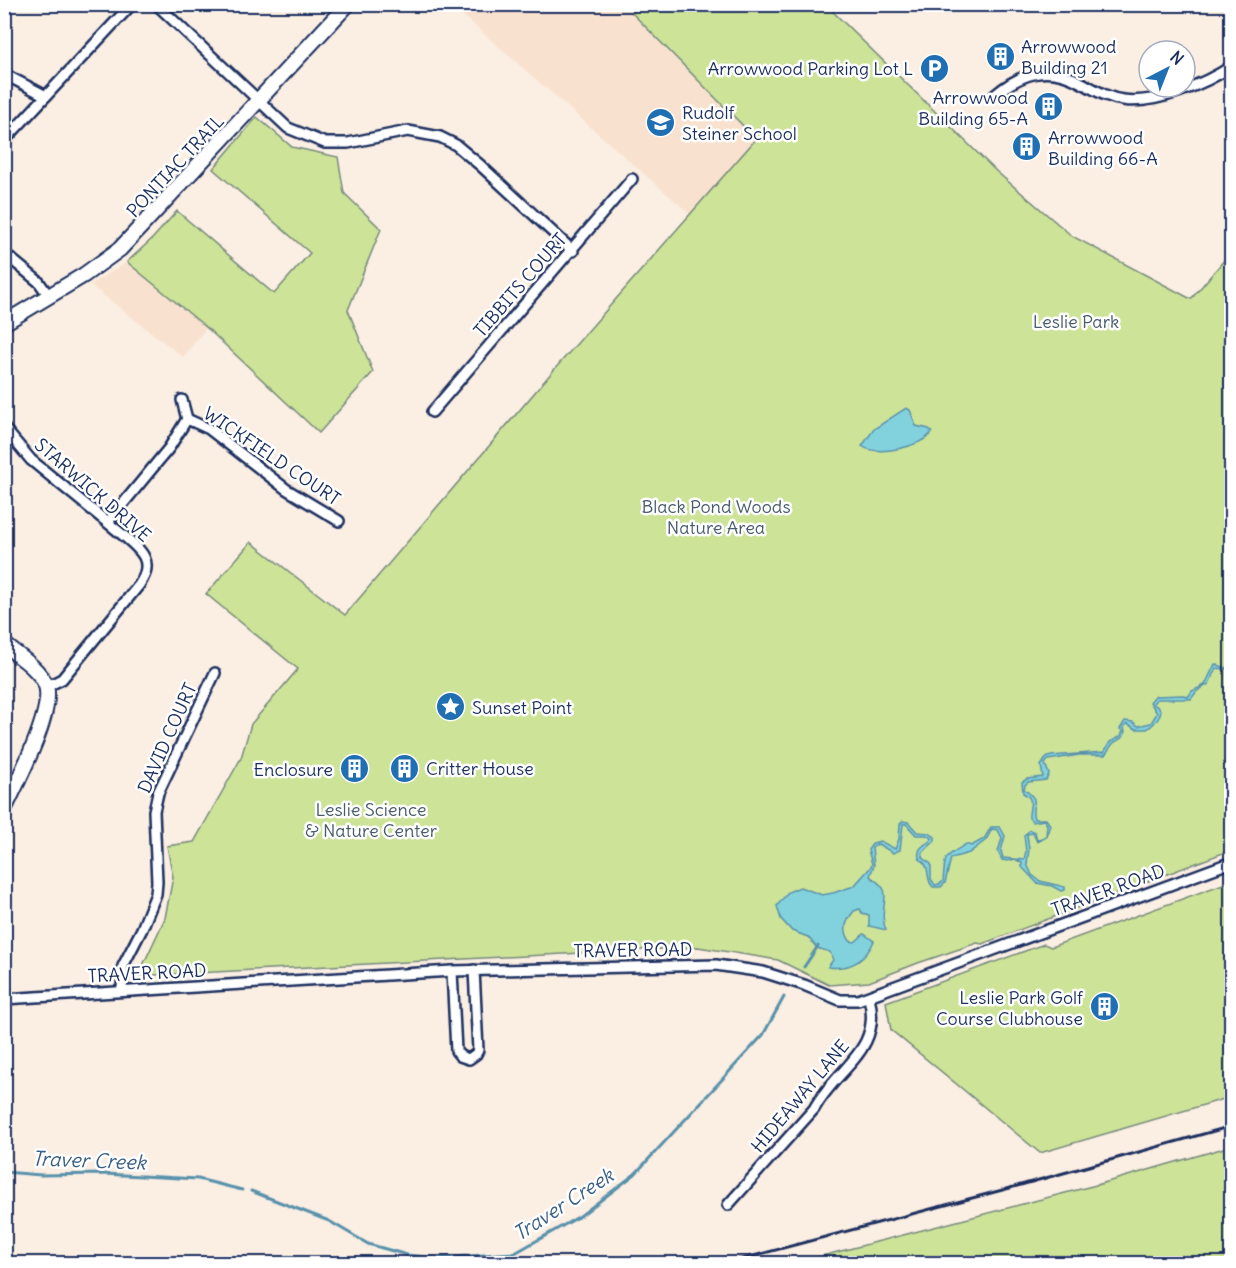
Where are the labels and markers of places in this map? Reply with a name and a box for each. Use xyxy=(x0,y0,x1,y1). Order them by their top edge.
place label: Arrowwood Building 21 xyxy=(1021,35,1117,79)
building icon: Arrowwood Building 21 xyxy=(984,40,1016,72)
parking icon: Arrowwood Parking Lot L xyxy=(918,52,950,84)
place label: Arrowwood Parking Lot L xyxy=(708,57,913,80)
place label: Arrowwood Building 65-A xyxy=(918,86,1028,130)
building icon: Arrowwood Building 65-A xyxy=(1033,91,1065,123)
place label: Rudolf Steiner School xyxy=(682,101,797,145)
school or university icon: Rudolf Steiner School xyxy=(645,106,677,138)
place label: Arrowwood Building 66-A xyxy=(1048,126,1158,170)
building icon: Arrowwood Building 66-A xyxy=(1011,131,1043,163)
place icon: Sunset Point xyxy=(435,691,467,723)
place label: Sunset Point xyxy=(472,696,572,719)
building icon: Critter House xyxy=(389,752,421,784)
building icon: Enclosure xyxy=(338,753,370,785)
place label: Critter House xyxy=(426,757,534,780)
place label: Enclosure xyxy=(254,758,333,781)
place label: Leslie Park Golf Course Clubhouse xyxy=(936,986,1084,1030)
building icon: Leslie Park Golf Course Clubhouse xyxy=(1088,991,1120,1023)

